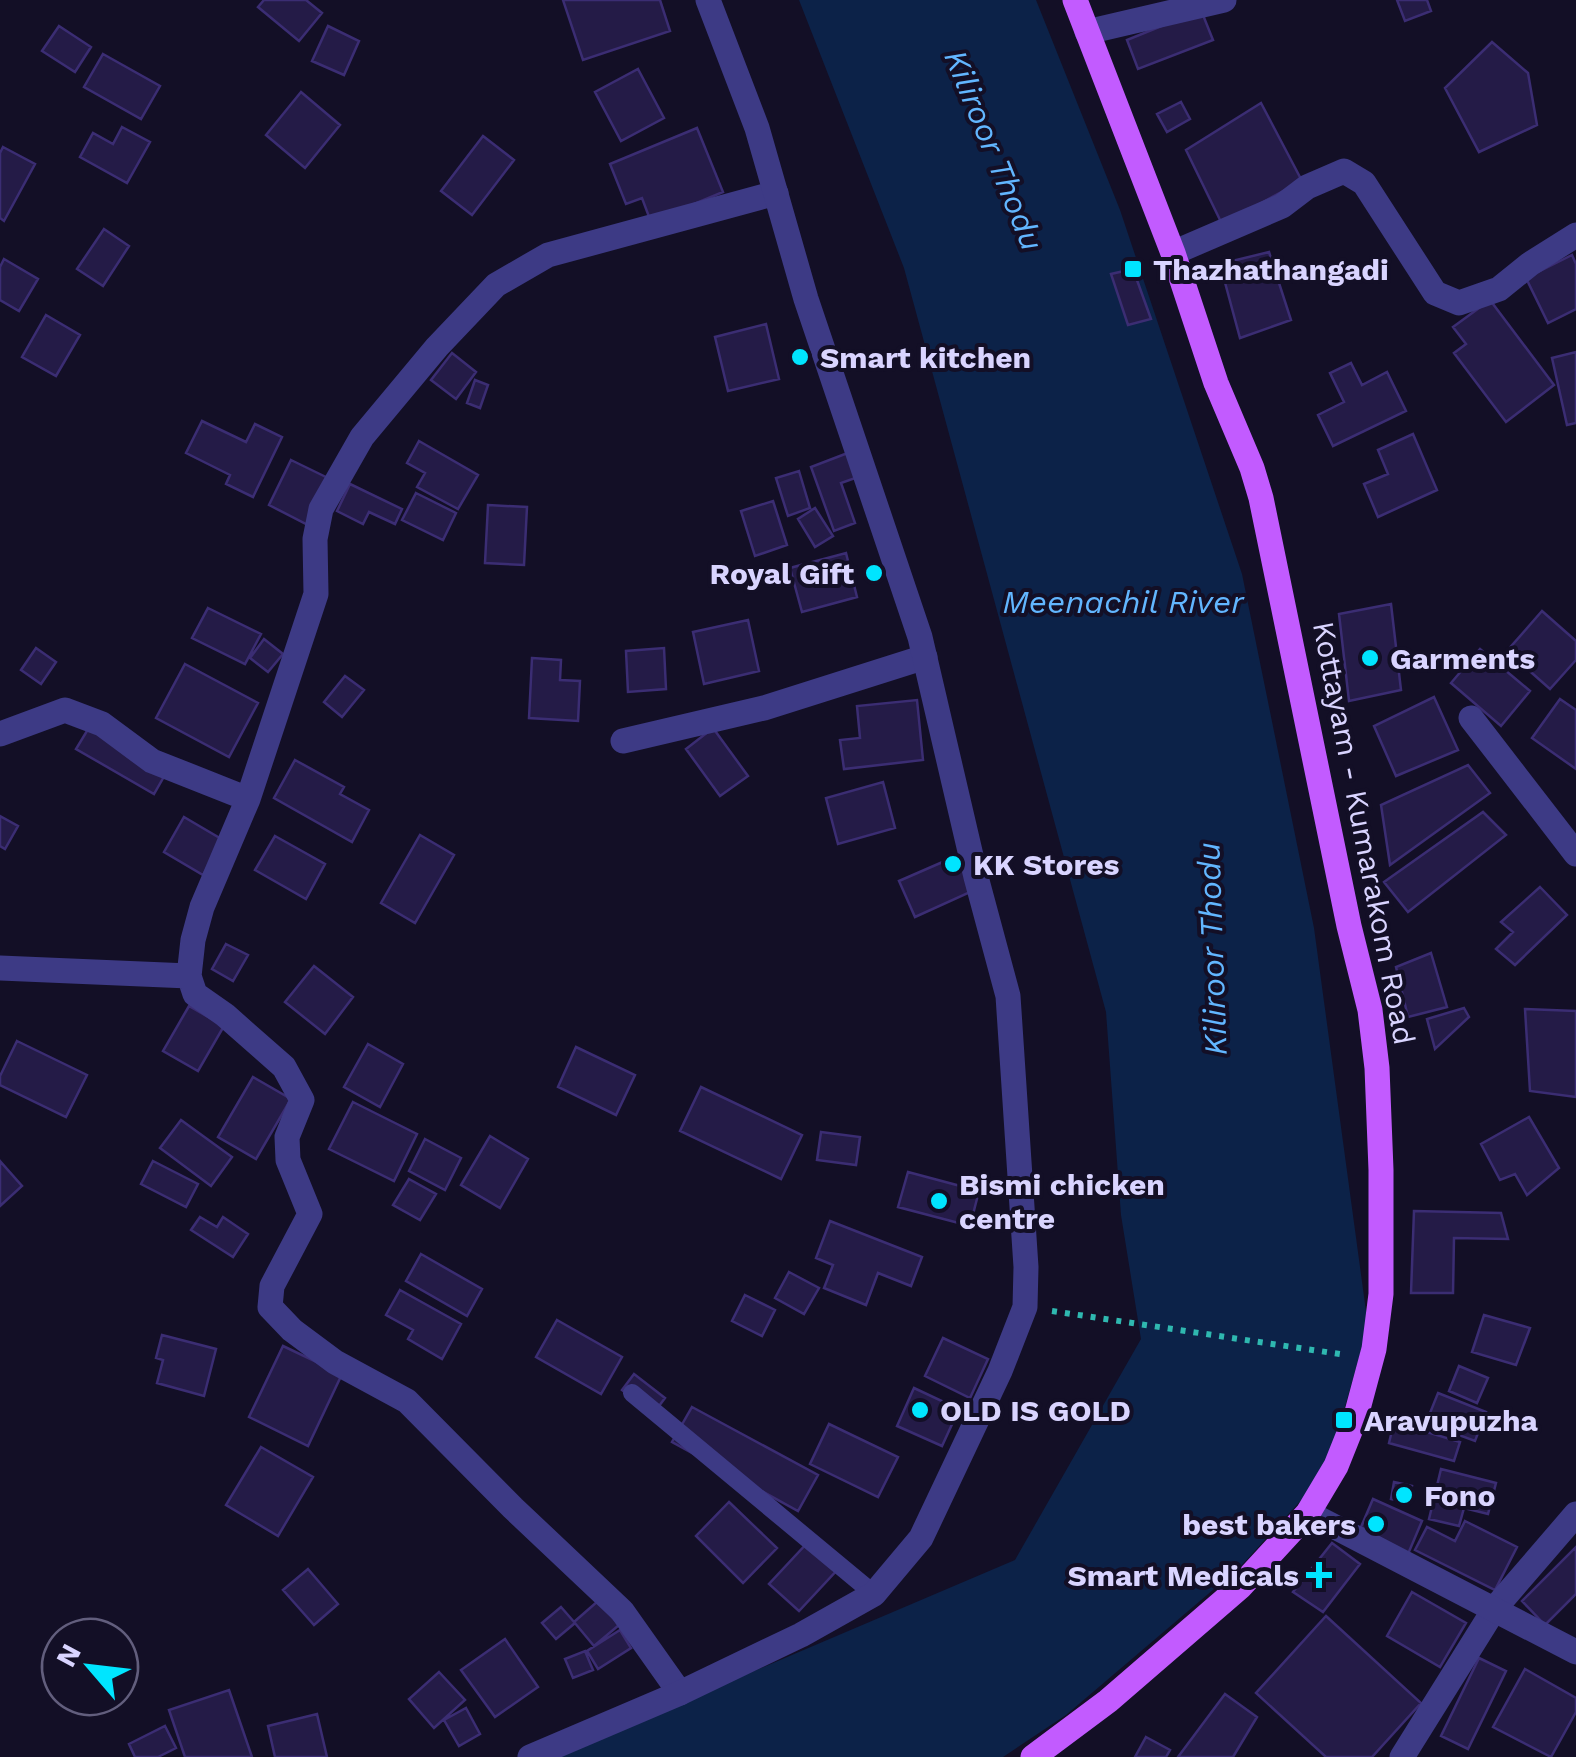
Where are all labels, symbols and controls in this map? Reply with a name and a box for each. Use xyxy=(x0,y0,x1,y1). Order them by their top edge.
water label: Kiliroor Thodu xyxy=(936,44,1052,256)
place label: Thazhathangadi xyxy=(1153,252,1389,287)
marker: Thazhathangadi xyxy=(1122,258,1144,280)
place label: Smart kitchen xyxy=(820,340,1031,375)
marker: Smart kitchen xyxy=(789,346,811,368)
place label: Royal Gift xyxy=(710,556,854,591)
marker: Royal Gift xyxy=(863,562,885,584)
water label: Meenachil River xyxy=(1002,583,1245,621)
street label: Kottayam - Kumarakom Road xyxy=(1306,618,1422,1048)
place label: Garments xyxy=(1390,641,1535,676)
marker: Garments xyxy=(1359,647,1381,669)
water label: Kiliroor Thodu xyxy=(1189,842,1235,1056)
place label: KK Stores xyxy=(973,847,1120,882)
marker: KK Stores xyxy=(942,853,964,875)
place label: Bismi chicken centre xyxy=(959,1167,1165,1236)
marker: Bismi chicken centre xyxy=(928,1190,950,1212)
place label: OLD IS GOLD xyxy=(940,1393,1131,1428)
marker: OLD IS GOLD xyxy=(909,1399,931,1421)
place label: Aravupuzha xyxy=(1364,1403,1539,1438)
marker: Aravupuzha xyxy=(1333,1409,1355,1431)
place label: Fono xyxy=(1424,1478,1495,1513)
marker: Fono xyxy=(1393,1484,1415,1506)
place label: best bakers xyxy=(1182,1507,1356,1542)
marker: best bakers xyxy=(1365,1513,1387,1535)
place label: Smart Medicals xyxy=(1068,1558,1299,1593)
marker: Smart Medicals xyxy=(1308,1564,1330,1586)
north arrow xyxy=(40,1617,140,1717)
text: N xyxy=(49,1639,88,1672)

